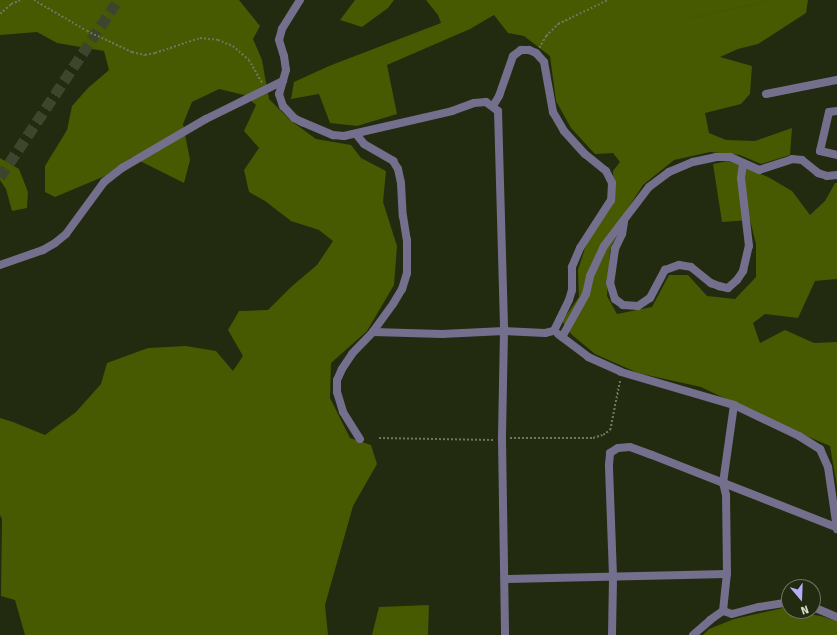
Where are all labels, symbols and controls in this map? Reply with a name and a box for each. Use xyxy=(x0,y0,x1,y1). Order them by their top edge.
north arrow xyxy=(781,579,821,619)
text: N xyxy=(799,603,810,617)

